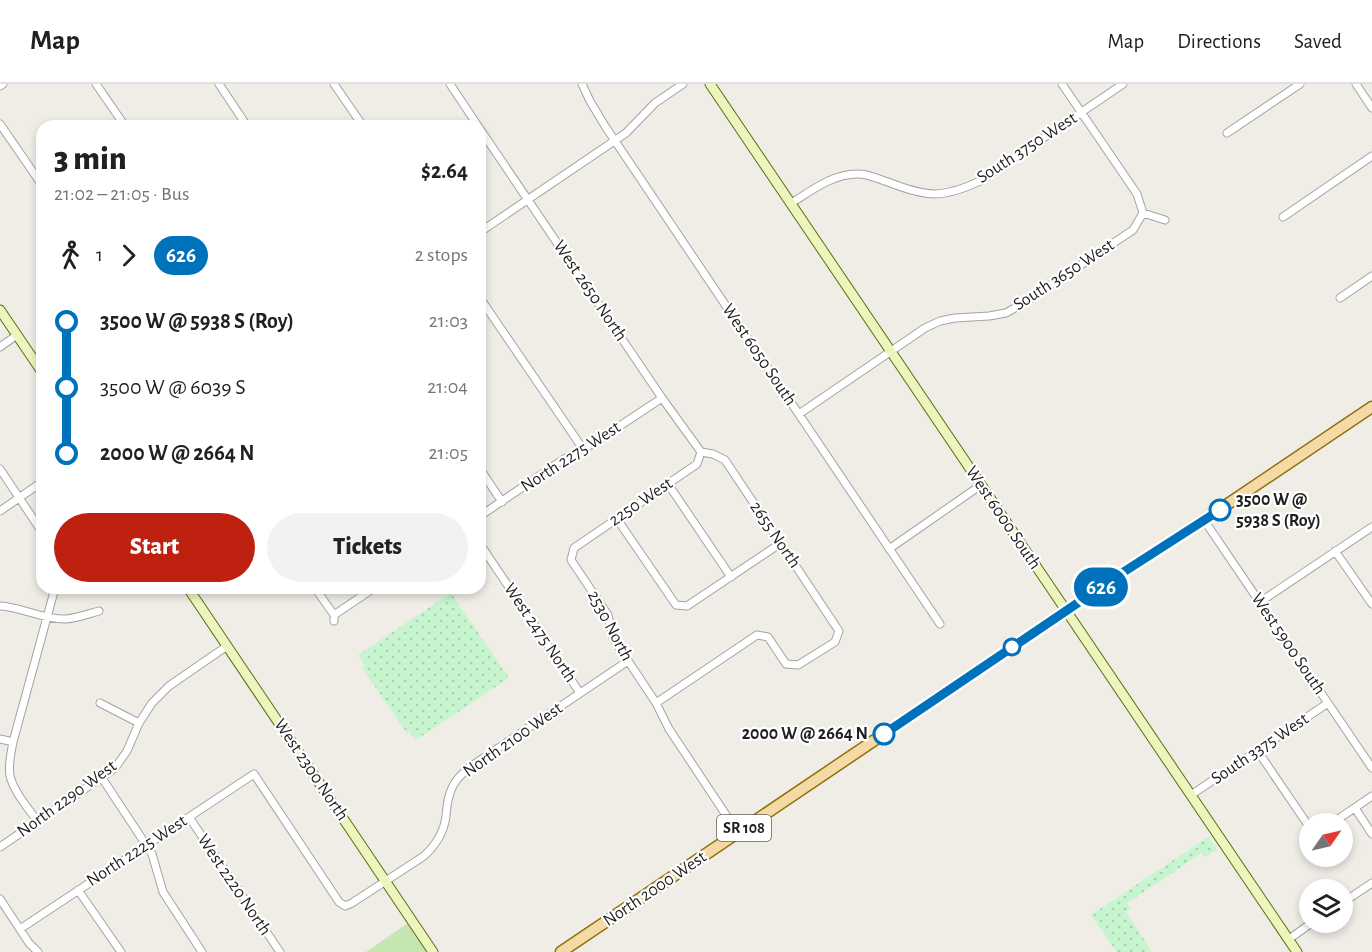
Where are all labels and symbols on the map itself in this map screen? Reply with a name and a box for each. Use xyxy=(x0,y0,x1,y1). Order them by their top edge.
street label: South 3750 West xyxy=(974,109,1080,187)
street label: South 3650 West xyxy=(1010,236,1118,314)
street label: West 2650 North xyxy=(550,237,630,345)
street label: West 6050 South xyxy=(718,301,800,409)
street label: North 2275 West xyxy=(518,418,624,496)
street label: West 6000 South xyxy=(962,463,1044,573)
street label: 2250 West xyxy=(606,474,676,530)
place label: 3500 W @ 5938 S (Roy) xyxy=(1236,491,1321,530)
street label: 2655 North xyxy=(746,498,804,572)
marker: 3500 W @ 5938 S (Roy) xyxy=(1209,499,1231,521)
line badge: 626 xyxy=(1066,568,1136,606)
street label: West 2475 North xyxy=(500,580,580,686)
street label: 2530 North xyxy=(584,588,636,664)
street label: West 5900 South xyxy=(1247,590,1329,698)
unlabelled marker xyxy=(1003,638,1021,656)
street label: North 2100 West xyxy=(460,699,566,781)
street label: South 3375 West xyxy=(1208,710,1312,788)
street label: West 2300 North xyxy=(271,716,351,824)
marker: 2000 W @ 2664 N xyxy=(873,723,895,745)
place label: 2000 W @ 2664 N xyxy=(742,725,868,743)
street label: North 2290 West xyxy=(14,757,120,841)
street label: North 2225 West xyxy=(84,812,191,890)
north arrow xyxy=(1299,813,1353,867)
road number: SR 108 xyxy=(717,815,771,841)
street label: West 2220 North xyxy=(194,831,274,939)
street label: North 2000 West xyxy=(600,848,710,930)

